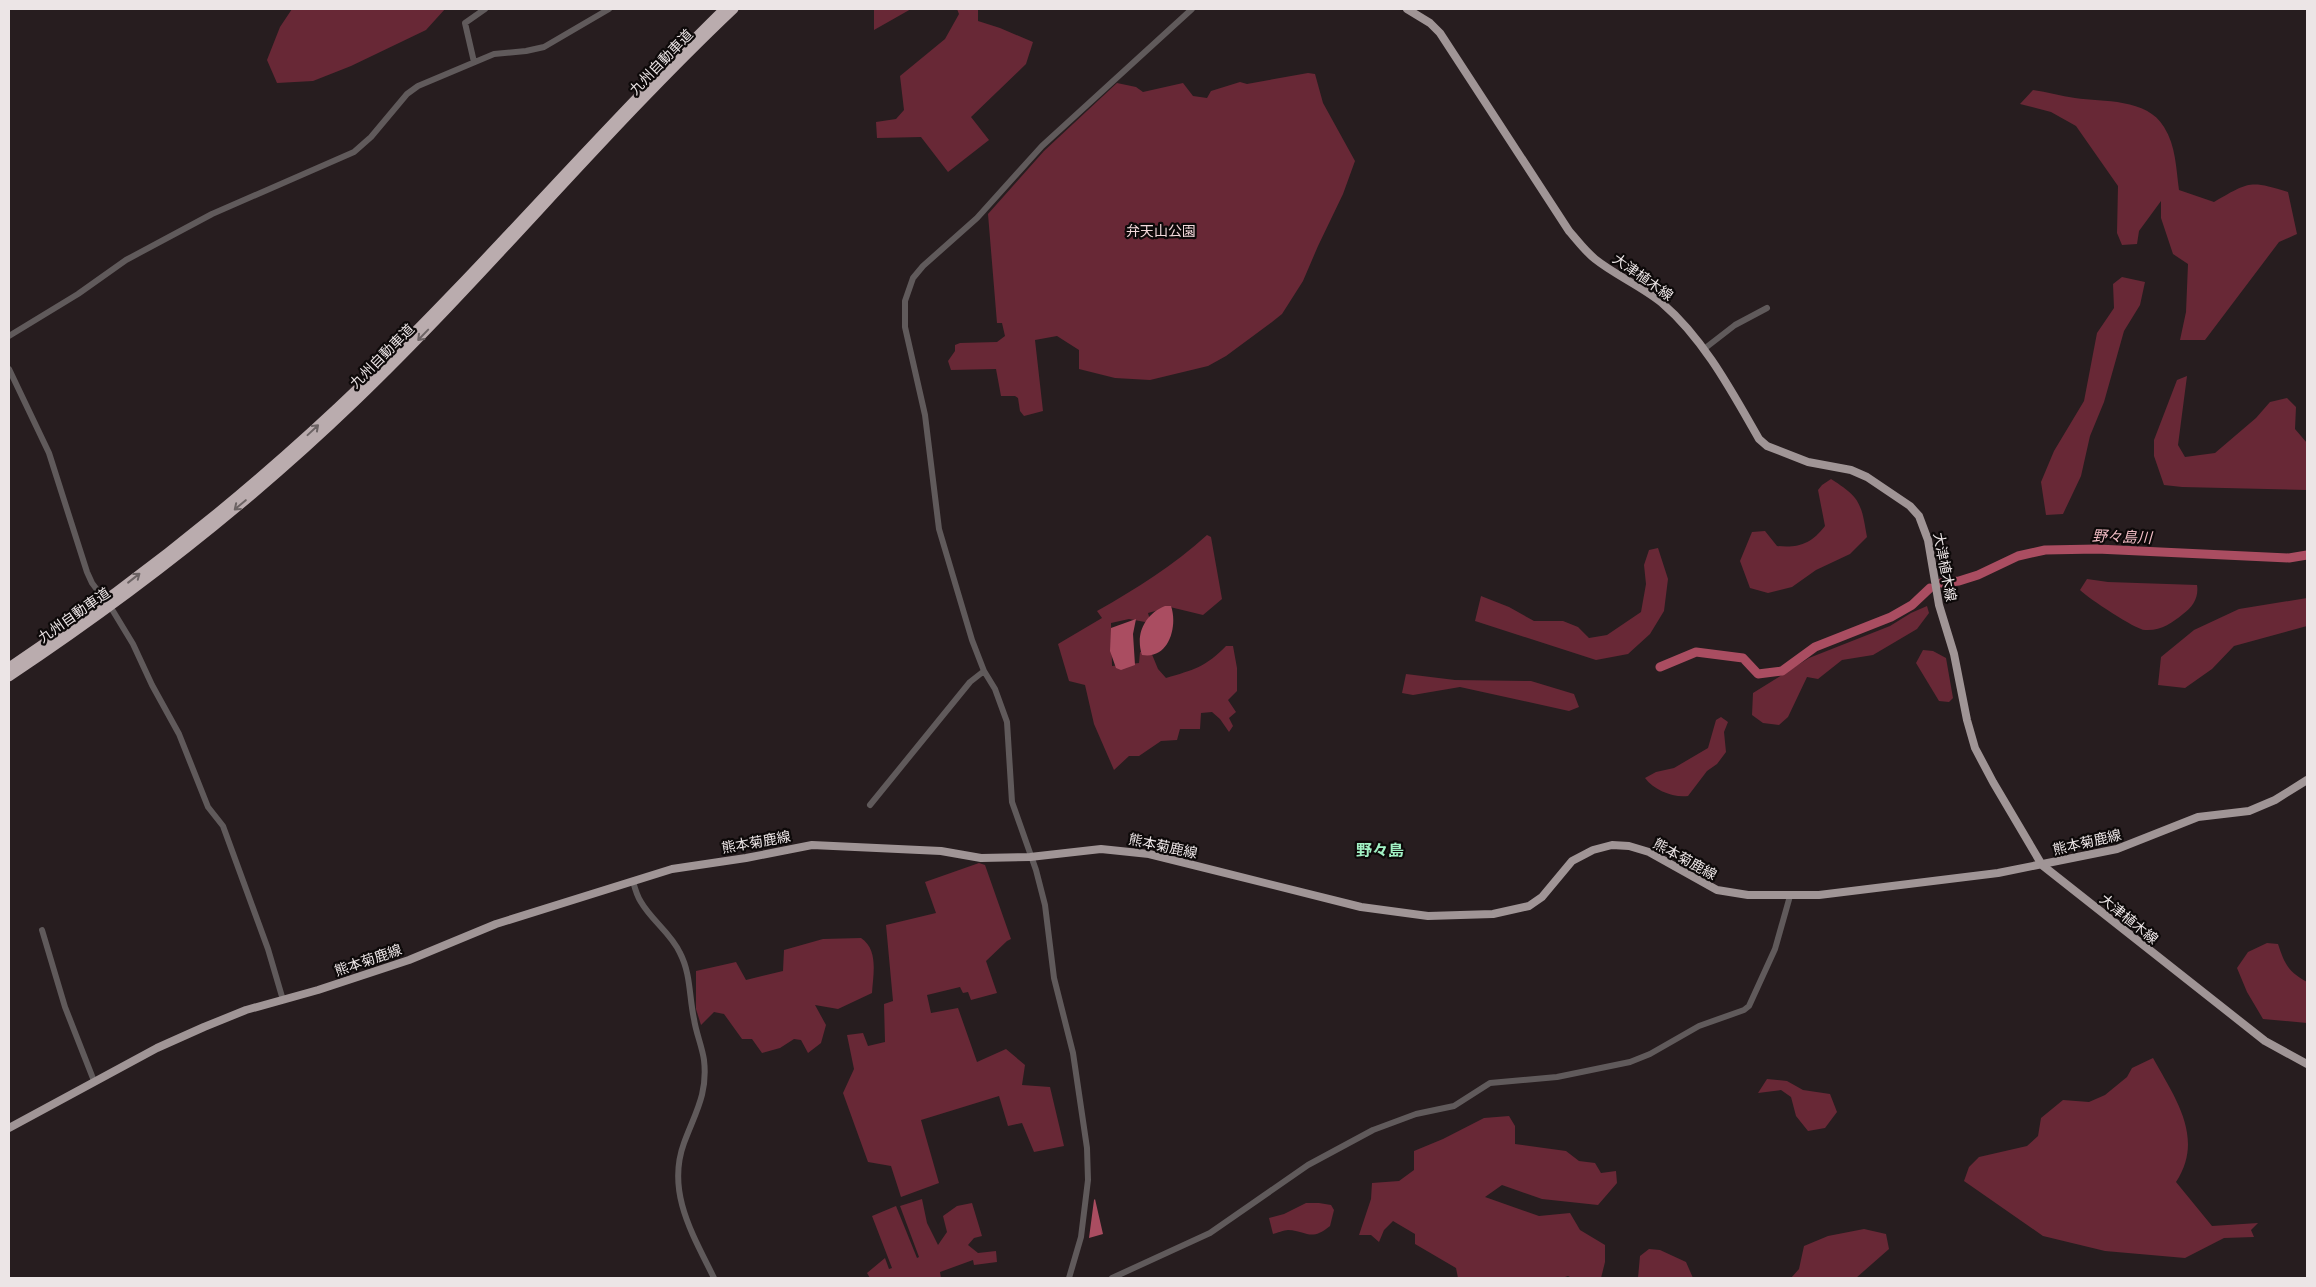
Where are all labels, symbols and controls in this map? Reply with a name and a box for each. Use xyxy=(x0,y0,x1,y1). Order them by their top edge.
street label: 九州自動車道 xyxy=(625,26,697,98)
park label: 弁天山公園 xyxy=(1126,222,1196,240)
street label: 大津植木線 xyxy=(1609,250,1677,304)
street label: 九州自動車道 xyxy=(346,320,418,392)
one-way arrow xyxy=(416,329,429,341)
one-way arrow xyxy=(307,424,319,436)
one-way arrow xyxy=(234,500,247,511)
water label: 野々島川 xyxy=(2092,526,2154,547)
street label: 大津植木線 xyxy=(1929,531,1961,603)
one-way arrow xyxy=(127,573,140,584)
street label: 九州自動車道 xyxy=(34,584,114,646)
street label: 熊本菊鹿線 xyxy=(2051,825,2123,859)
street label: 熊本菊鹿線 xyxy=(720,827,792,857)
street label: 熊本菊鹿線 xyxy=(1127,830,1199,862)
street label: 熊本菊鹿線 xyxy=(1650,834,1720,884)
district label: 野々島 xyxy=(1356,840,1404,860)
street label: 大津植木線 xyxy=(2096,890,2162,948)
street label: 熊本菊鹿線 xyxy=(332,940,404,980)

